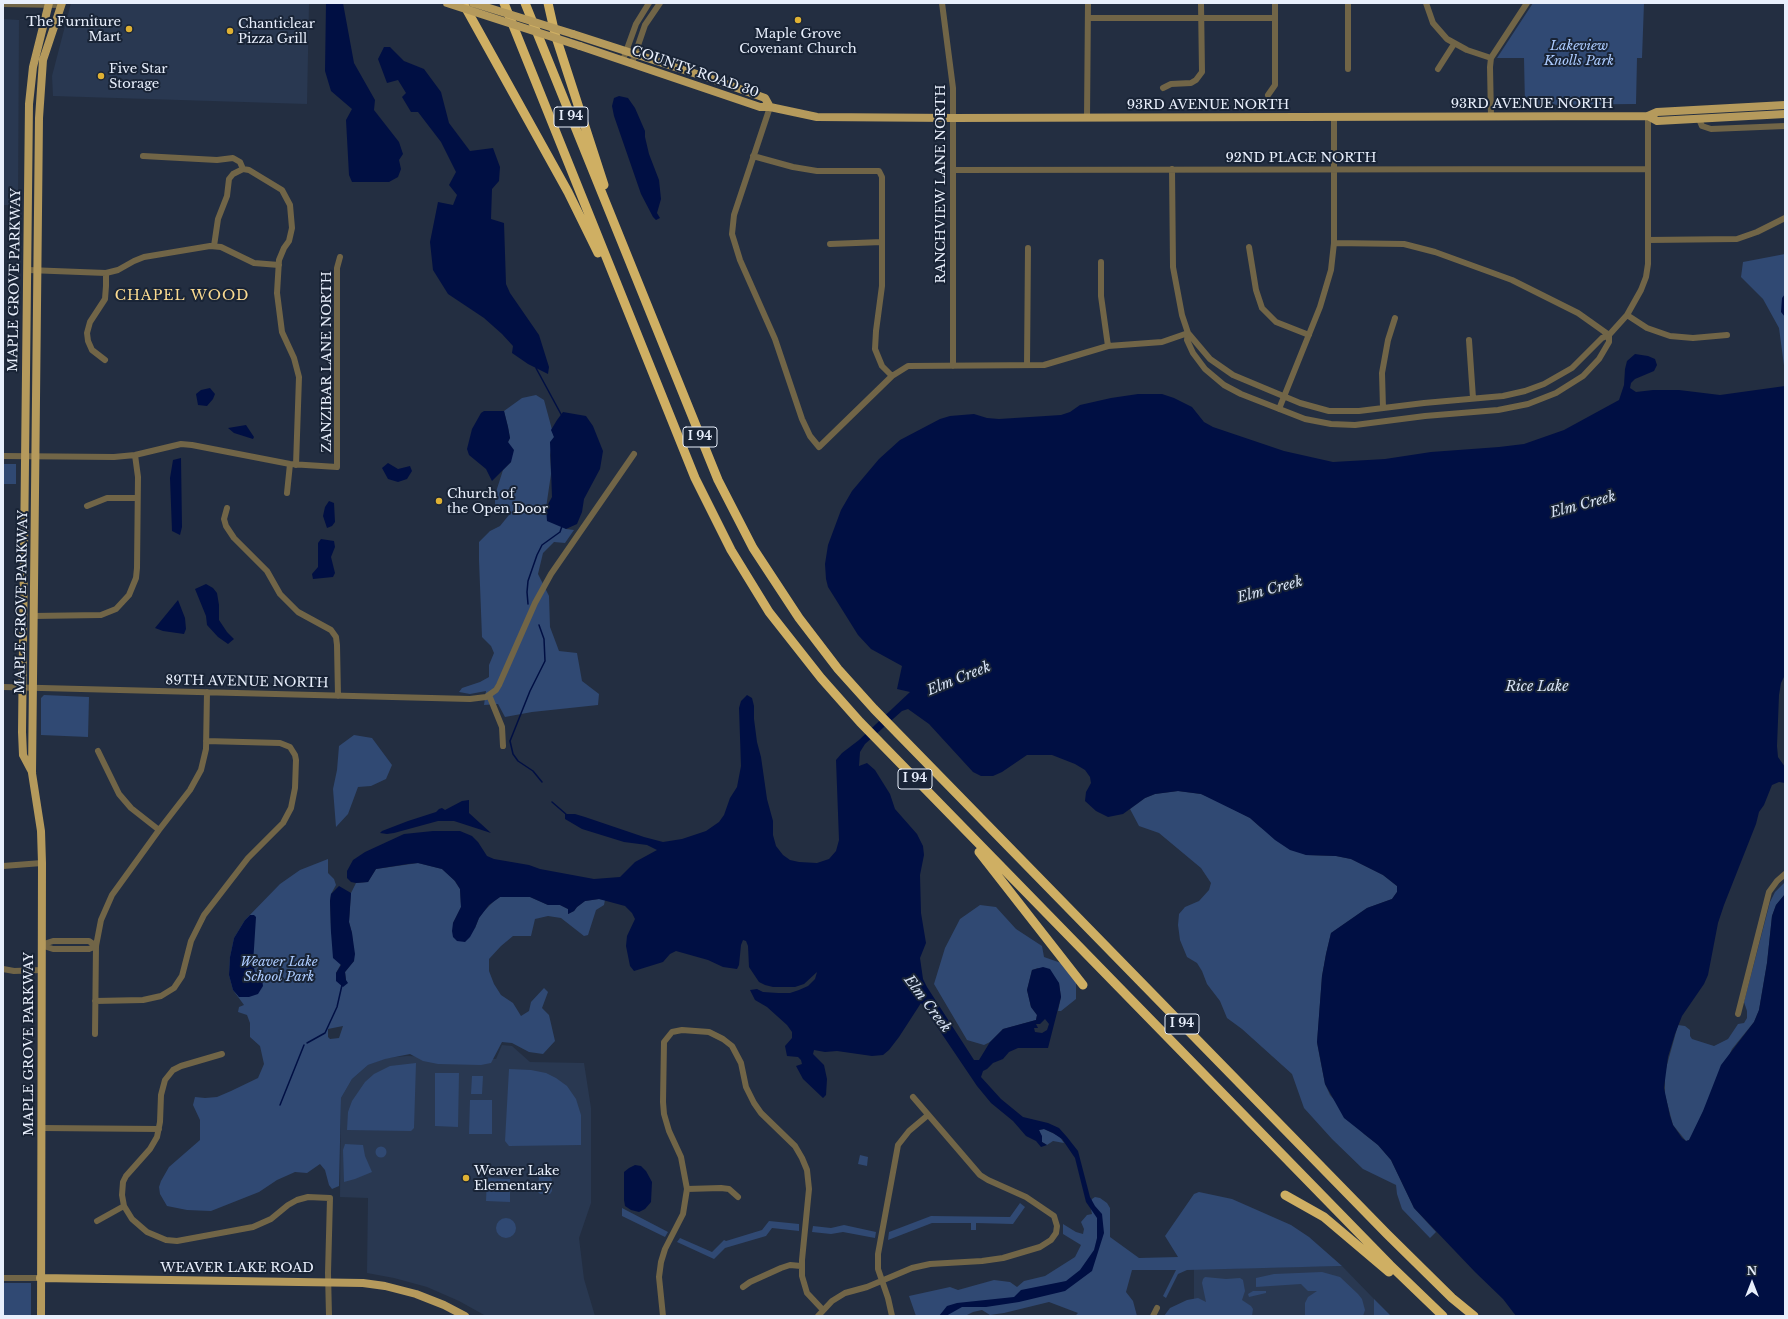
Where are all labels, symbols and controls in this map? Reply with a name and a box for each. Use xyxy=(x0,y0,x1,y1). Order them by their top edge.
place label: The Furniture Mart xyxy=(26,14,121,45)
marker: Maple Grove Covenant Church xyxy=(793,15,803,25)
place label: Chanticlear Pizza Grill xyxy=(238,16,315,47)
marker: The Furniture Mart xyxy=(124,24,134,34)
marker: Chanticlear Pizza Grill xyxy=(225,26,235,36)
place label: Maple Grove Covenant Church xyxy=(739,26,857,57)
park label: Lakeview Knolls Park xyxy=(1544,38,1614,69)
street label: COUNTY ROAD 30 xyxy=(629,43,761,101)
place label: Five Star Storage xyxy=(109,61,168,92)
marker: Five Star Storage xyxy=(96,71,106,81)
street label: RANCHVIEW LANE NORTH xyxy=(933,85,949,283)
street label: 93RD AVENUE NORTH xyxy=(1451,96,1613,112)
street label: 93RD AVENUE NORTH xyxy=(1127,97,1289,113)
road number: I 94 xyxy=(554,107,588,127)
street label: 92ND PLACE NORTH xyxy=(1225,150,1377,166)
street label: MAPLE GROVE PARKWAY xyxy=(6,188,24,372)
street label: ZANZIBAR LANE NORTH xyxy=(319,271,335,453)
district label: CHAPEL WOOD xyxy=(115,288,249,304)
road number: I 94 xyxy=(683,427,717,447)
place label: Church of the Open Door xyxy=(447,486,548,517)
water label: Elm Creek xyxy=(1548,488,1618,522)
marker: Church of the Open Door xyxy=(434,496,444,506)
street label: MAPLE GROVE PARKWAY xyxy=(13,510,31,694)
water label: Elm Creek xyxy=(1235,573,1305,607)
water label: Elm Creek xyxy=(925,659,993,699)
street label: 89TH AVENUE NORTH xyxy=(165,673,329,691)
water label: Rice Lake xyxy=(1505,679,1569,695)
road number: I 94 xyxy=(898,769,932,789)
street label: MAPLE GROVE PARKWAY xyxy=(21,952,37,1136)
park label: Weaver Lake School Park xyxy=(240,954,318,985)
water label: Elm Creek xyxy=(900,972,954,1036)
road number: I 94 xyxy=(1165,1014,1199,1034)
place label: Weaver Lake Elementary xyxy=(474,1163,559,1194)
marker: Weaver Lake Elementary xyxy=(461,1173,471,1183)
street label: WEAVER LAKE ROAD xyxy=(160,1260,314,1276)
north arrow xyxy=(1732,1263,1772,1303)
text: N xyxy=(1747,1264,1757,1278)

